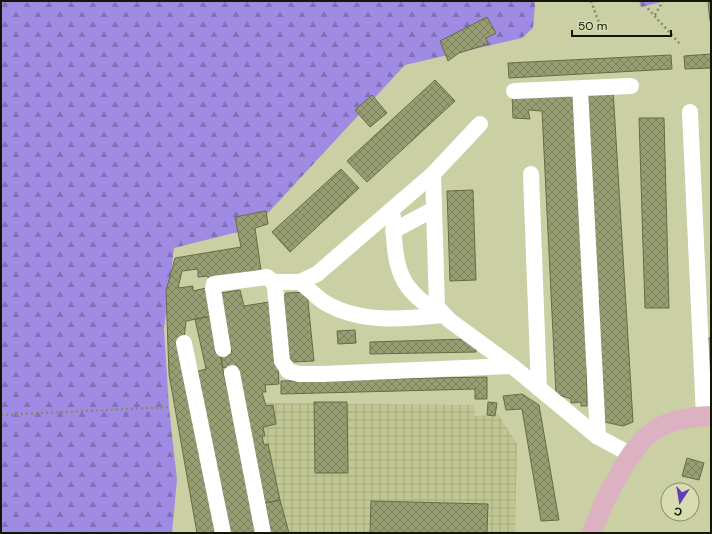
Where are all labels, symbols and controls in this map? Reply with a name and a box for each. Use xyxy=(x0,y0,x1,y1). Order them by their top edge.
scale bar xyxy=(572,12,671,38)
text: 50 m xyxy=(578,18,607,34)
north arrow xyxy=(660,482,700,522)
text: С xyxy=(673,504,683,519)

